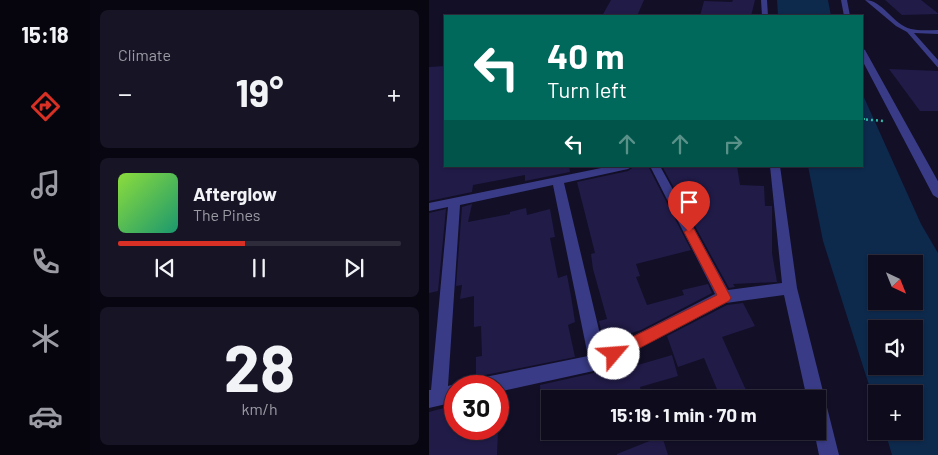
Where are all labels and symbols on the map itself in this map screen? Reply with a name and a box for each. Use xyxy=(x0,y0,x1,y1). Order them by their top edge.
pin xyxy=(668,181,710,232)
north arrow xyxy=(868,255,923,310)
position arrow xyxy=(587,327,639,379)
speed limit sign: 30 xyxy=(444,375,509,440)

